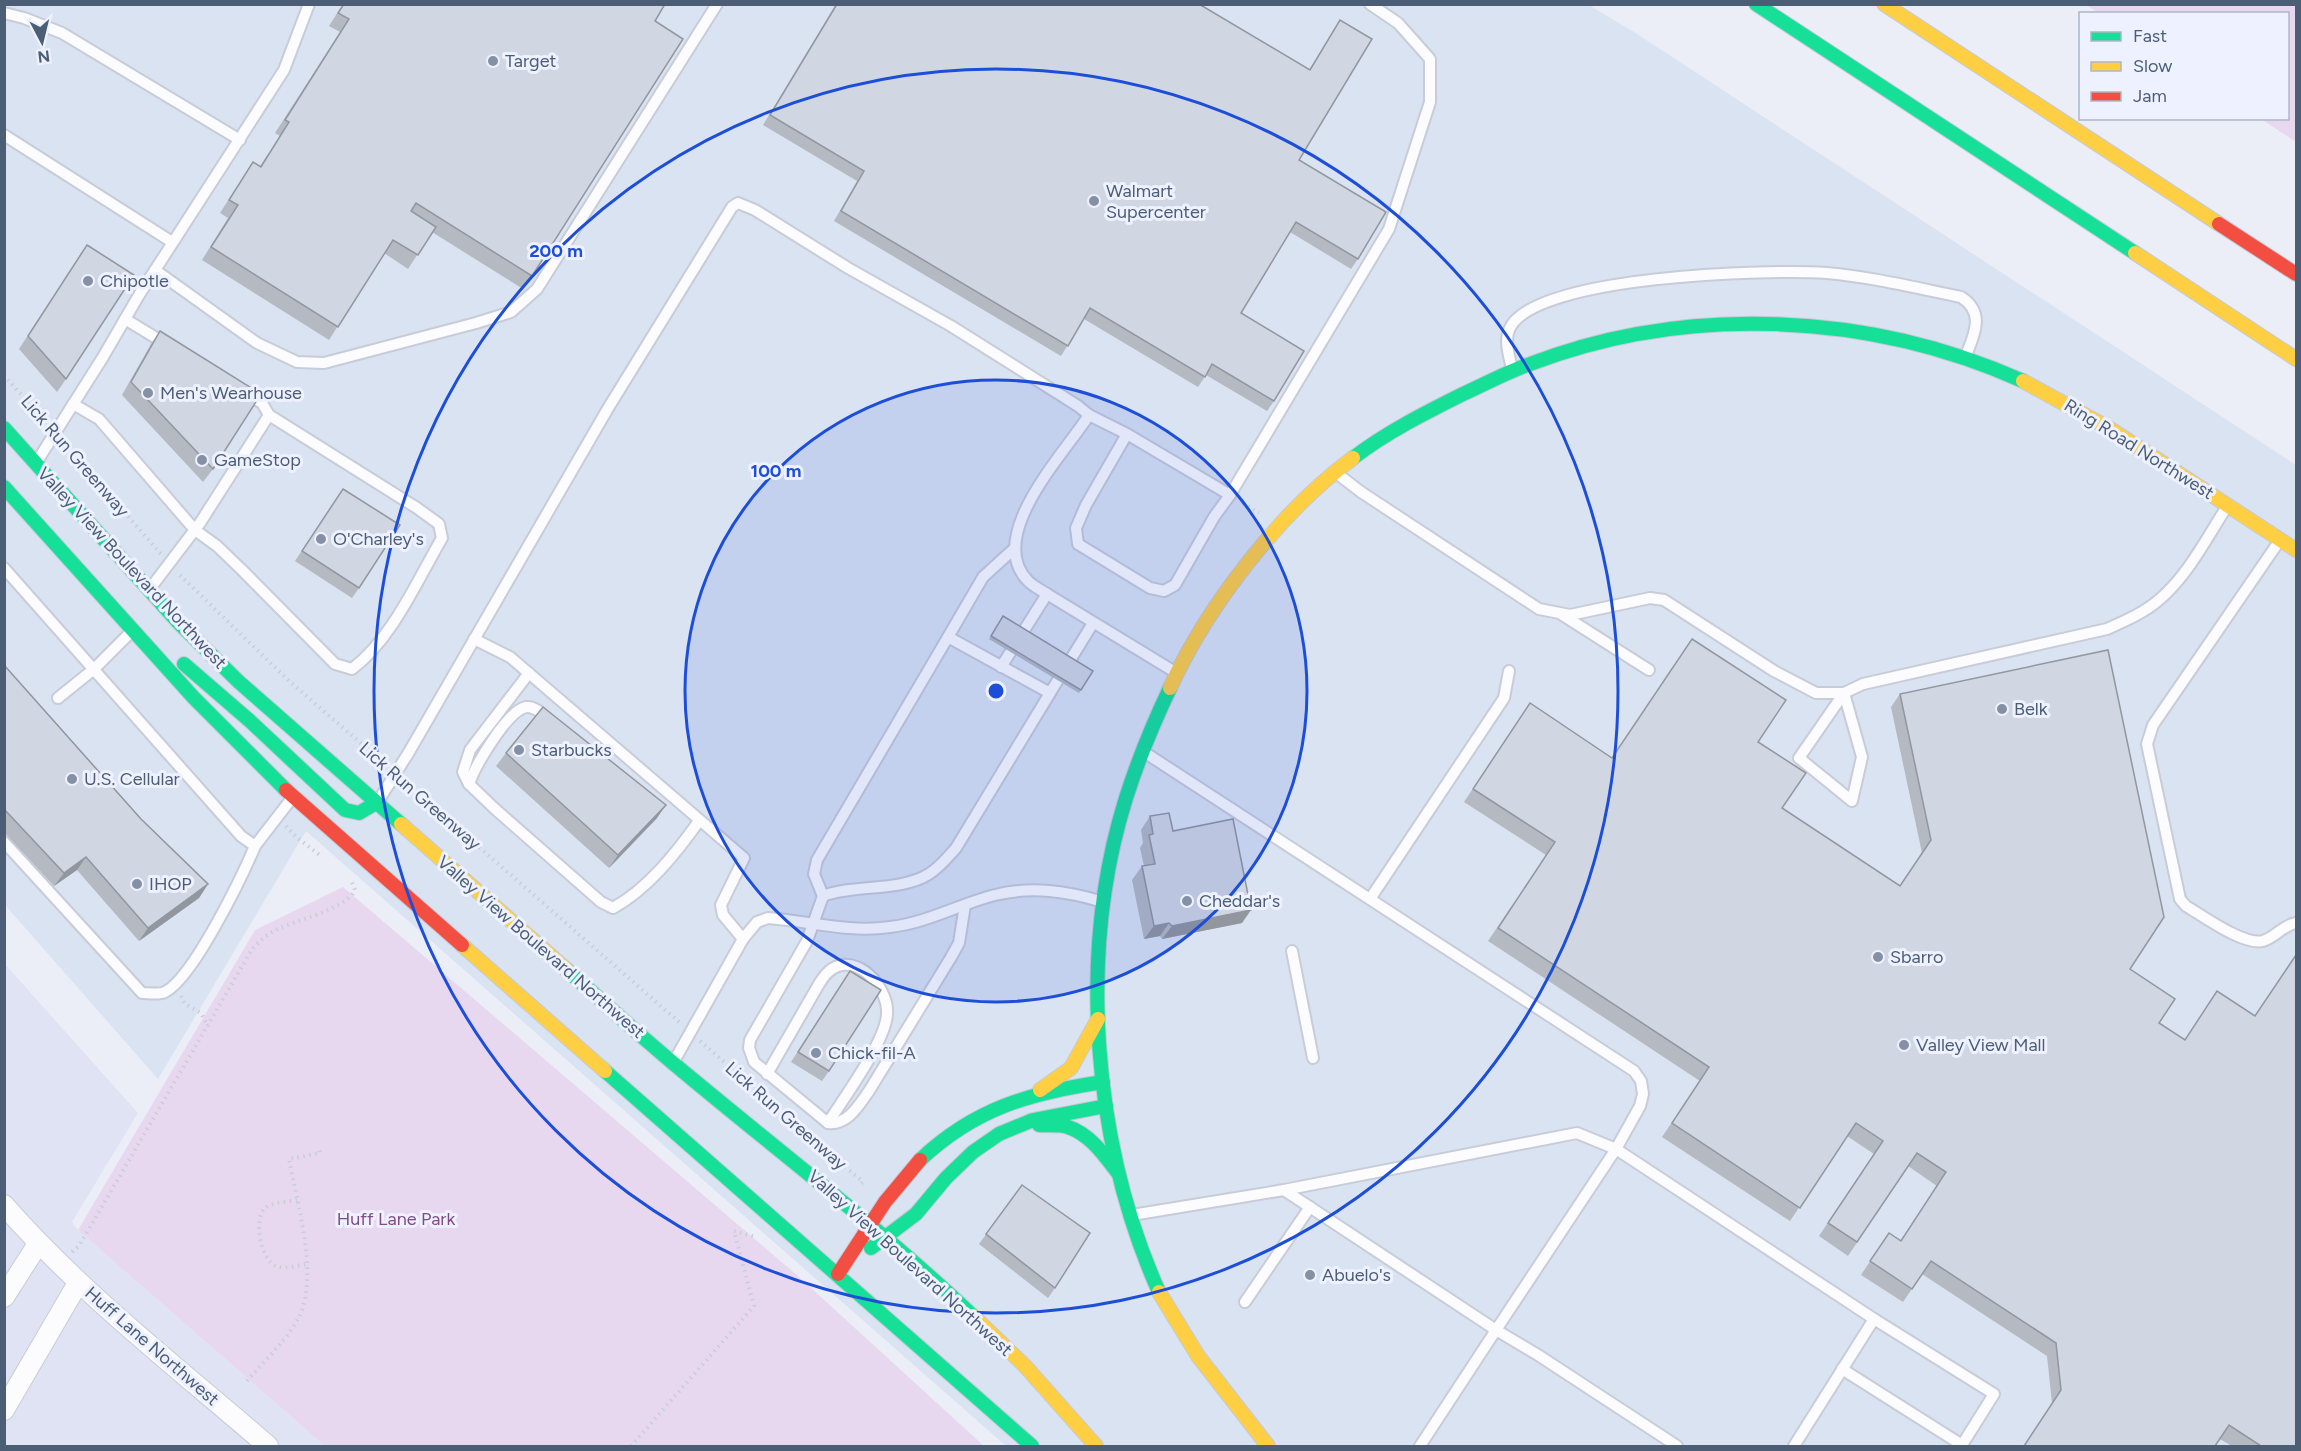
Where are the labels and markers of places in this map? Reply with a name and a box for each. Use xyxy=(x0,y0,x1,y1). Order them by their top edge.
place label: Target xyxy=(505,50,556,72)
marker: Target xyxy=(486,54,500,68)
place label: Walmart Supercenter xyxy=(1106,180,1206,223)
marker: Walmart Supercenter xyxy=(1087,194,1101,208)
place label: Chipotle xyxy=(100,270,169,292)
marker: Chipotle xyxy=(81,274,95,288)
place label: Men's Wearhouse xyxy=(160,382,302,404)
marker: Men's Wearhouse xyxy=(141,386,155,400)
place label: GameStop xyxy=(214,449,301,471)
marker: GameStop xyxy=(195,453,209,467)
place label: O'Charley's xyxy=(333,528,424,550)
marker: O'Charley's xyxy=(314,532,328,546)
centre of rings xyxy=(986,681,1006,701)
place label: Belk xyxy=(2014,698,2048,720)
marker: Belk xyxy=(1995,702,2009,716)
place label: Starbucks xyxy=(531,739,612,761)
marker: Starbucks xyxy=(512,743,526,757)
place label: U.S. Cellular xyxy=(84,768,180,790)
marker: U.S. Cellular xyxy=(65,772,79,786)
place label: IHOP xyxy=(149,873,192,895)
marker: IHOP xyxy=(130,877,144,891)
place label: Cheddar's xyxy=(1199,890,1280,912)
marker: Cheddar's xyxy=(1180,894,1194,908)
place label: Sbarro xyxy=(1890,946,1943,968)
marker: Sbarro xyxy=(1871,950,1885,964)
place label: Valley View Mall xyxy=(1916,1034,2045,1056)
marker: Valley View Mall xyxy=(1897,1038,1911,1052)
place label: Chick-fil-A xyxy=(828,1042,916,1064)
marker: Chick-fil-A xyxy=(809,1046,823,1060)
place label: Abuelo's xyxy=(1322,1264,1391,1286)
marker: Abuelo's xyxy=(1303,1268,1317,1282)

